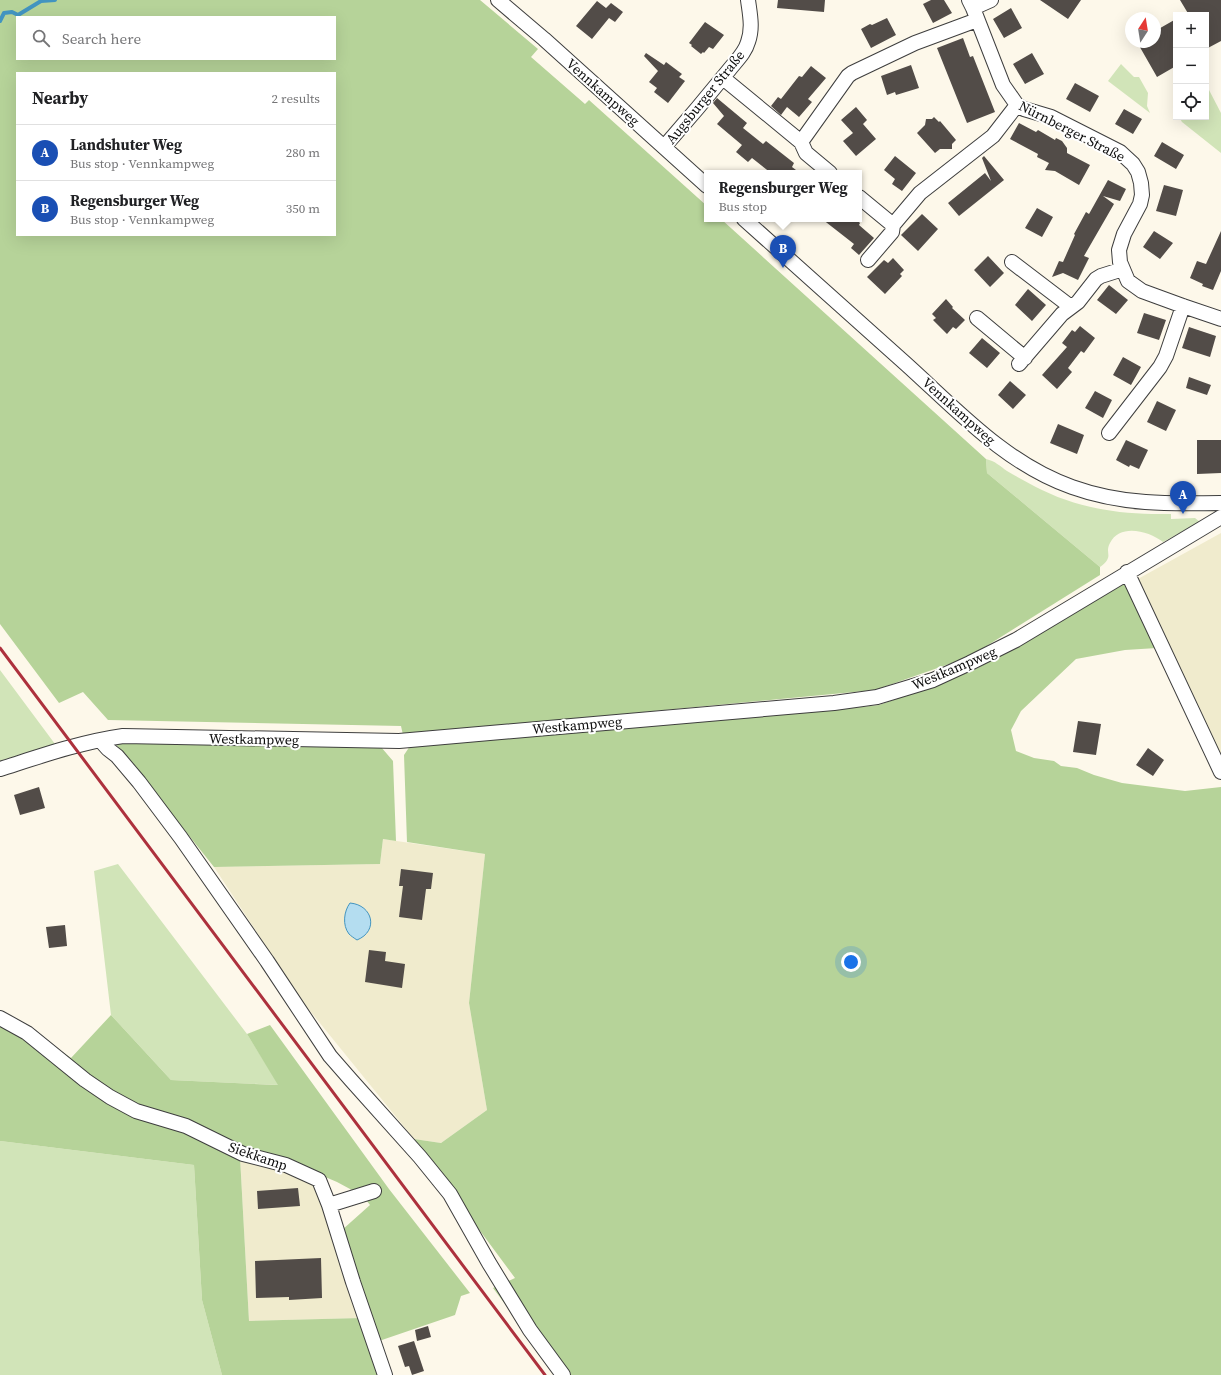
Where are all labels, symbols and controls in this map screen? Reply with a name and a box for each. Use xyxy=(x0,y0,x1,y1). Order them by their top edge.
north arrow xyxy=(1125,12,1161,48)
map controls xyxy=(1173,12,1209,120)
button: + xyxy=(1173,12,1209,48)
search box xyxy=(16,16,336,60)
icon: search xyxy=(30,27,52,49)
text: Search here xyxy=(62,28,141,49)
street label: Augsburger Straße xyxy=(661,46,749,148)
button: − xyxy=(1173,48,1209,84)
street label: Vennkampweg xyxy=(562,54,644,130)
button: locate xyxy=(1173,84,1209,120)
text: Nearby xyxy=(32,86,88,110)
text: 2 results xyxy=(272,90,320,107)
street label: Nürnberger Straße xyxy=(1015,96,1129,166)
text: Landshuter Weg xyxy=(70,134,182,155)
text: A xyxy=(41,144,49,161)
text: 280 m xyxy=(286,144,320,161)
text: Bus stop · Vennkampweg xyxy=(70,155,214,172)
popup xyxy=(704,170,862,222)
text: Regensburger Weg xyxy=(718,177,848,198)
text: Regensburger Weg xyxy=(70,190,199,211)
text: Bus stop xyxy=(718,198,767,215)
text: B xyxy=(41,200,49,217)
text: 350 m xyxy=(286,200,320,217)
text: Bus stop · Vennkampweg xyxy=(70,211,214,228)
pin: B xyxy=(770,235,796,268)
street label: Vennkampweg xyxy=(918,373,1000,449)
pin: A xyxy=(1170,481,1196,514)
street label: Westkampweg xyxy=(909,641,999,695)
street label: Westkampweg xyxy=(531,711,623,739)
street label: Westkampweg xyxy=(209,728,299,750)
your location xyxy=(841,952,861,972)
street label: Siekkamp xyxy=(226,1137,290,1175)

